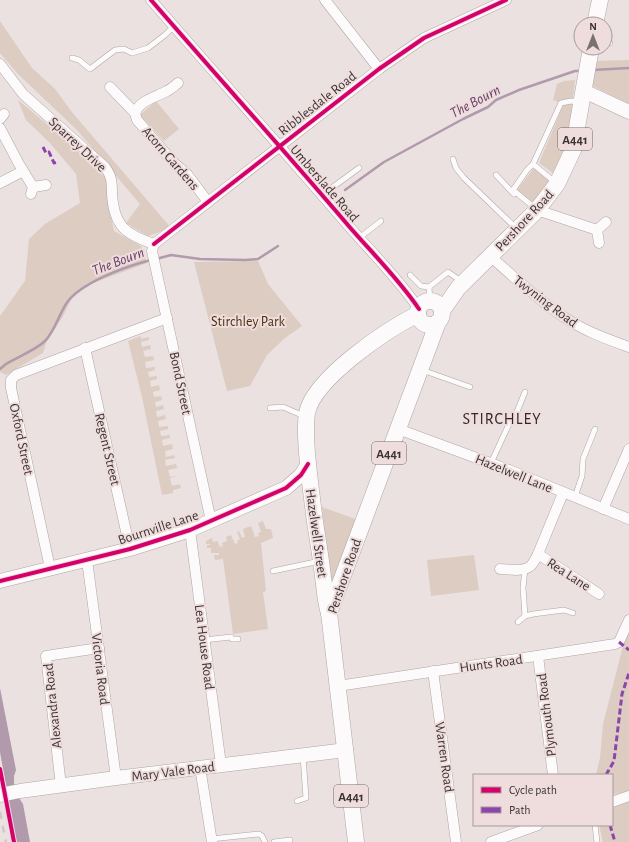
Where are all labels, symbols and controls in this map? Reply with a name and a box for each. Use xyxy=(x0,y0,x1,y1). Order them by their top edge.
north arrow xyxy=(573,16,613,56)
text: N xyxy=(589,21,597,32)
street label: Ribblesdale Road xyxy=(276,69,359,138)
water label: The Bourn xyxy=(448,82,503,121)
street label: Sparrey Drive xyxy=(46,115,109,175)
street label: Acorn Gardens xyxy=(139,124,202,193)
road number: A441 xyxy=(558,128,592,150)
street label: Umberslade Road xyxy=(287,143,361,225)
street label: Pershore Road xyxy=(493,187,556,254)
water label: The Bourn xyxy=(90,245,146,278)
street label: Twyning Road xyxy=(511,273,580,330)
park label: Stirchley Park xyxy=(211,315,286,329)
street label: Bond Street xyxy=(167,351,194,416)
street label: Oxford Street xyxy=(7,402,36,477)
district label: STIRCHLEY xyxy=(462,411,542,427)
street label: Regent Street xyxy=(92,412,122,487)
road number: A441 xyxy=(372,442,406,464)
street label: Hazelwell Lane xyxy=(473,452,554,496)
street label: Hazelwell Street xyxy=(303,488,329,579)
street label: Bournville Lane xyxy=(116,508,200,548)
street label: Pershore Road xyxy=(326,537,364,615)
street label: Rea Lane xyxy=(544,556,593,594)
street label: Lea House Road xyxy=(192,604,216,691)
street label: Victoria Road xyxy=(89,632,111,706)
street label: Hunts Road xyxy=(459,653,524,675)
street label: Alexandra Road xyxy=(42,663,64,749)
street label: Plymouth Road xyxy=(535,672,559,757)
street label: Warren Road xyxy=(432,721,456,793)
street label: Mary Vale Road xyxy=(131,760,216,784)
legend xyxy=(473,774,613,826)
text: Cycle path xyxy=(509,784,557,797)
road number: A441 xyxy=(334,785,368,807)
text: Path xyxy=(509,804,531,816)

